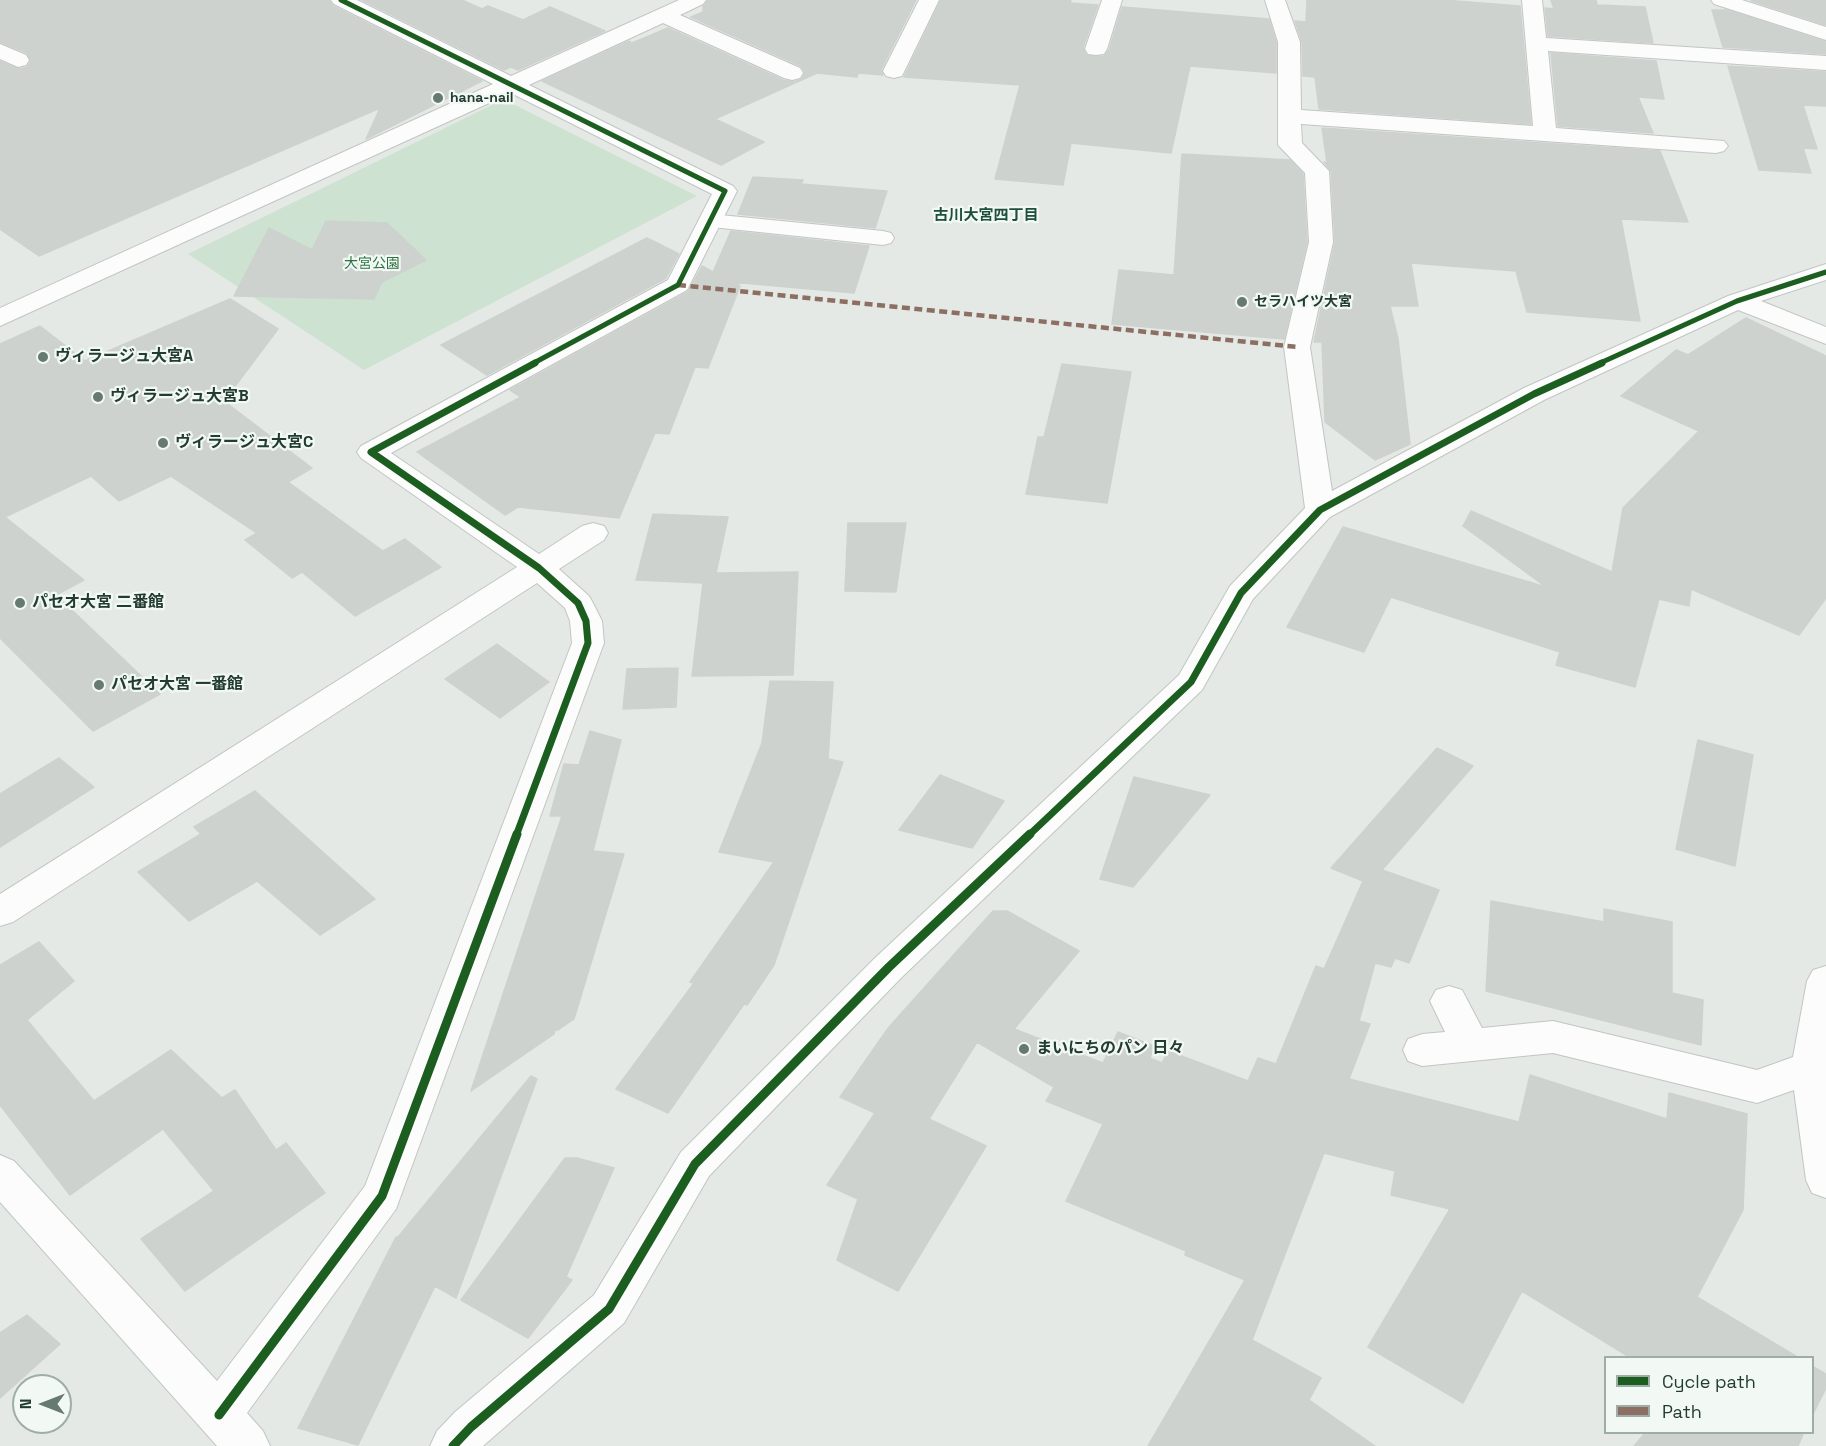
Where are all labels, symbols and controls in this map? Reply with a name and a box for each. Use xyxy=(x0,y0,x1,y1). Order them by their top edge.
place label: hana-nail xyxy=(450,90,514,106)
marker: hana-nail xyxy=(431,91,445,105)
district label: 古川大宮四丁目 xyxy=(934,207,1038,225)
park label: 大宮公園 xyxy=(344,256,400,272)
place label: セラハイツ大宮 xyxy=(1254,294,1352,310)
marker: セラハイツ大宮 xyxy=(1235,295,1249,309)
place label: ヴィラージュ大宮A xyxy=(55,347,193,367)
marker: ヴィラージュ大宮A xyxy=(36,350,50,364)
place label: ヴィラージュ大宮B xyxy=(110,387,249,407)
marker: ヴィラージュ大宮B xyxy=(91,390,105,404)
place label: ヴィラージュ大宮C xyxy=(175,433,313,453)
marker: ヴィラージュ大宮C xyxy=(156,436,170,450)
place label: パセオ大宮 二番館 xyxy=(32,593,164,613)
marker: パセオ大宮 二番館 xyxy=(13,596,27,610)
place label: パセオ大宮 一番館 xyxy=(111,675,243,695)
marker: パセオ大宮 一番館 xyxy=(92,678,106,692)
place label: まいにちのパン 日々 xyxy=(1036,1039,1184,1059)
marker: まいにちのパン 日々 xyxy=(1017,1042,1031,1056)
legend xyxy=(1604,1356,1814,1434)
text: Cycle path xyxy=(1662,1370,1756,1393)
north arrow xyxy=(12,1374,72,1434)
text: N xyxy=(15,1399,36,1409)
text: Path xyxy=(1662,1400,1702,1423)

